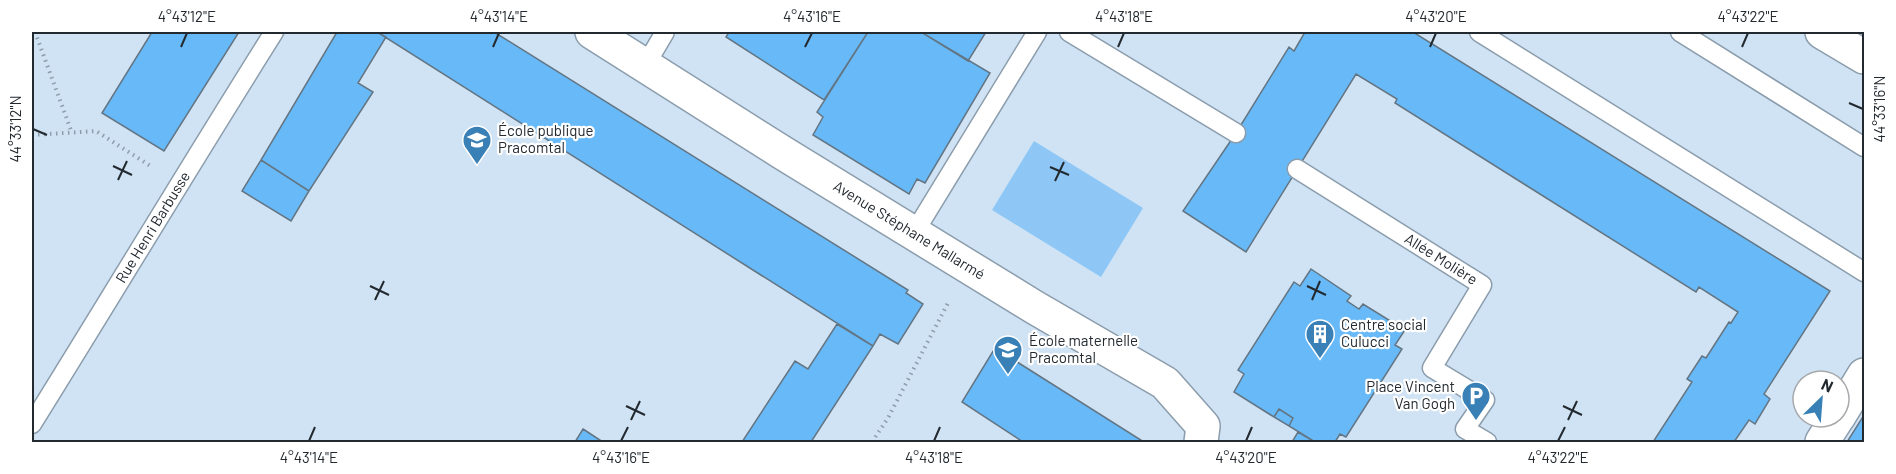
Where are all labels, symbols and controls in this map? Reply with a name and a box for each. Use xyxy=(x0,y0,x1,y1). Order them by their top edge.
text: 4°43'12"E xyxy=(158,7,216,25)
text: 4°43'14"E xyxy=(470,7,528,25)
text: 4°43'16"E xyxy=(783,7,841,25)
text: 4°43'18"E xyxy=(1095,7,1153,25)
text: 4°43'20"E xyxy=(1405,7,1467,25)
text: 4°43'22"E xyxy=(1717,7,1779,25)
text: 44°33'16"N xyxy=(1870,76,1888,142)
text: 44°33'12"N xyxy=(6,95,24,163)
place label: École publique Pracomtal xyxy=(498,121,594,156)
school or university icon: École publique Pracomtal xyxy=(461,124,493,166)
street label: Rue Henri Barbusse xyxy=(111,168,193,286)
street label: Avenue Stéphane Mallarmé xyxy=(830,176,989,283)
street label: Allée Molière xyxy=(1402,229,1481,288)
place label: Centre social Culucci xyxy=(1341,315,1426,350)
building icon: Centre social Culucci xyxy=(1304,318,1336,360)
place label: École maternelle Pracomtal xyxy=(1029,331,1138,366)
school or university icon: École maternelle Pracomtal xyxy=(992,334,1024,376)
north arrow xyxy=(1791,369,1851,429)
text: N xyxy=(1819,374,1836,396)
place label: Place Vincent Van Gogh xyxy=(1366,377,1455,412)
parking icon: Place Vincent Van Gogh xyxy=(1460,380,1492,422)
text: 4°43'14"E xyxy=(280,448,338,466)
text: 4°43'16"E xyxy=(592,448,650,466)
text: 4°43'18"E xyxy=(905,448,963,466)
text: 4°43'20"E xyxy=(1215,448,1277,466)
text: 4°43'22"E xyxy=(1527,448,1589,466)

